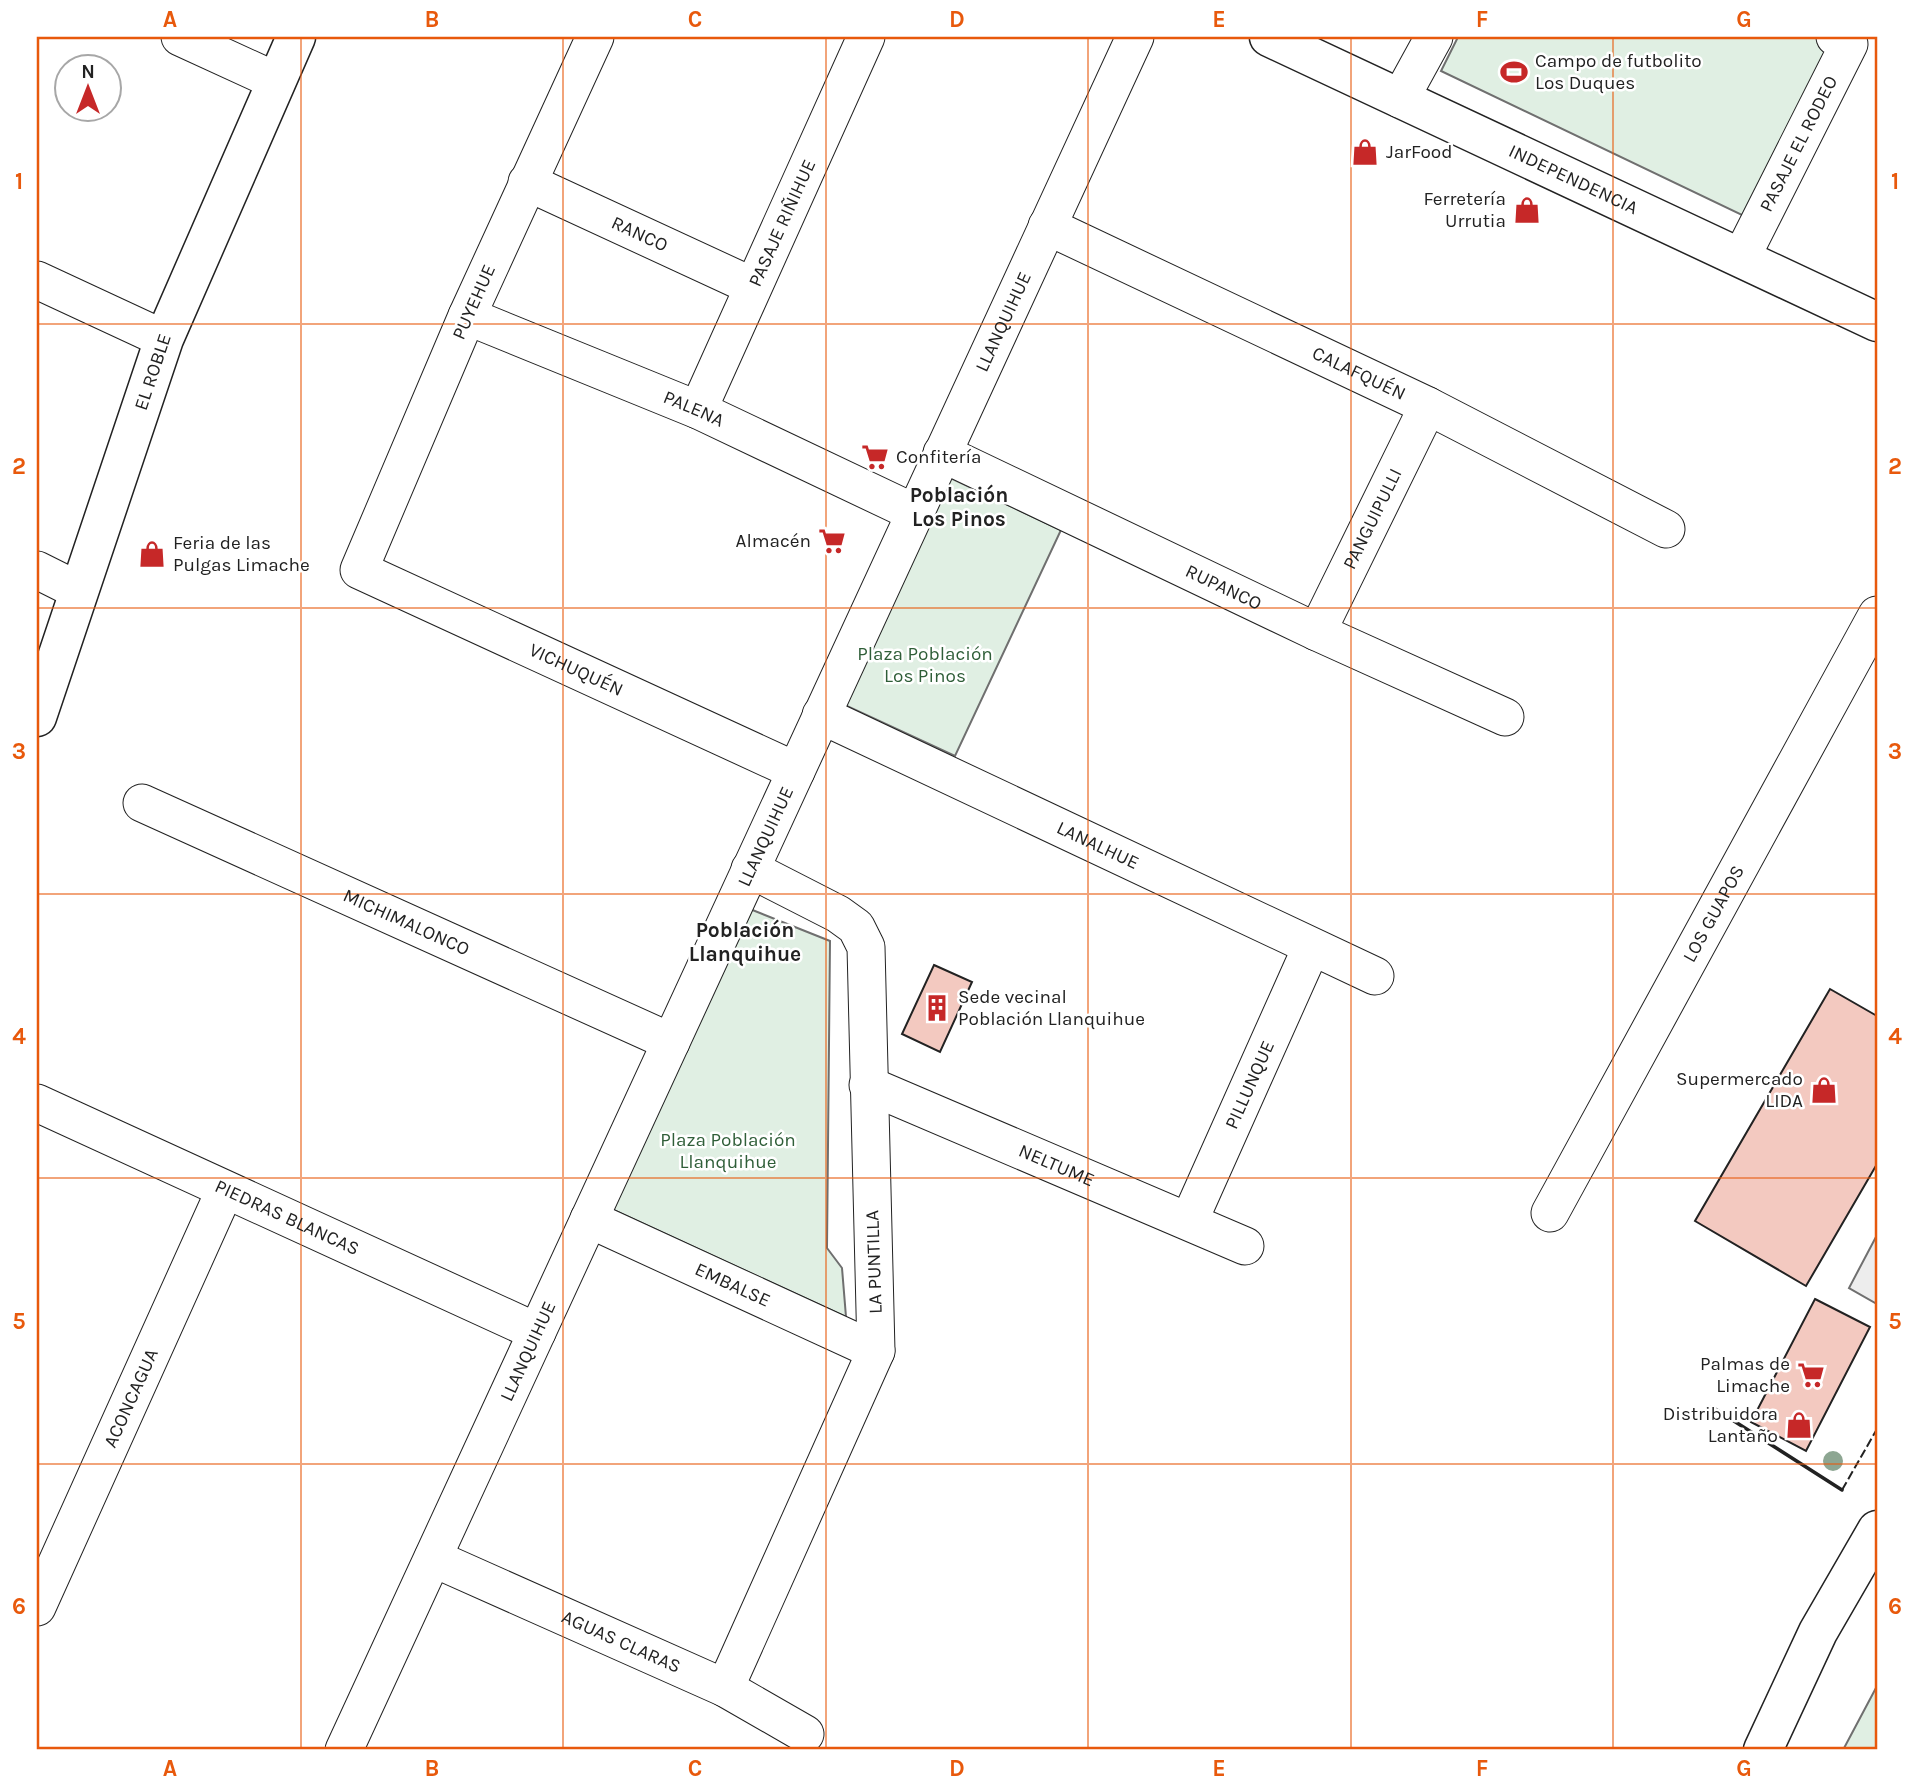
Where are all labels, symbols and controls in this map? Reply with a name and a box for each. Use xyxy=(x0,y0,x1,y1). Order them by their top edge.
text: A xyxy=(163,6,177,33)
text: B xyxy=(425,6,439,33)
text: C xyxy=(688,6,702,33)
text: D xyxy=(949,6,965,33)
text: E xyxy=(1212,6,1226,33)
text: F xyxy=(1476,6,1488,33)
text: G xyxy=(1736,6,1752,33)
place label: Campo de futbolito Los Duques xyxy=(1535,50,1702,94)
north arrow xyxy=(52,52,122,122)
sports icon: Campo de futbolito Los Duques xyxy=(1499,57,1529,87)
text: N xyxy=(81,61,95,83)
street label: PASAJE EL RODEO xyxy=(1755,72,1842,215)
shop icon: JarFood xyxy=(1350,137,1380,167)
street label: INDEPENDENCIA xyxy=(1505,140,1641,219)
place label: JarFood xyxy=(1386,141,1452,163)
street label: PASAJE RIÑIHUE xyxy=(744,156,820,290)
text: 1 xyxy=(15,168,23,195)
text: 1 xyxy=(1891,168,1899,195)
place label: Ferretería Urrutia xyxy=(1423,188,1506,232)
shop icon: Ferretería Urrutia xyxy=(1512,195,1542,225)
street label: RANCO xyxy=(608,212,671,256)
street label: PUYEHUE xyxy=(448,261,500,343)
street label: LLANQUIHUE xyxy=(971,268,1036,375)
street label: EL ROBLE xyxy=(130,331,176,413)
street label: CALAFQUÉN xyxy=(1309,342,1409,405)
street label: PALENA xyxy=(660,386,728,432)
supermarket icon: Confitería xyxy=(860,442,890,472)
place label: Confitería xyxy=(896,446,982,468)
text: 2 xyxy=(12,453,26,480)
text: 2 xyxy=(1888,453,1902,480)
street label: PANGUIPULLI xyxy=(1338,465,1407,573)
district label: Población Los Pinos xyxy=(910,483,1008,531)
supermarket icon: Almacén xyxy=(817,526,847,556)
place label: Almacén xyxy=(736,530,811,552)
place label: Feria de las Pulgas Limache xyxy=(173,532,310,576)
shop icon: Feria de las Pulgas Limache xyxy=(137,539,167,569)
street label: RUPANCO xyxy=(1182,560,1265,615)
street label: VICHUQUÉN xyxy=(526,639,627,701)
park label: Plaza Población Los Pinos xyxy=(857,643,993,687)
text: 3 xyxy=(12,738,26,765)
text: 3 xyxy=(1888,738,1902,765)
street label: LLANQUIHUE xyxy=(733,783,798,890)
street label: LANALHUE xyxy=(1053,817,1143,874)
street label: LOS GUAPOS xyxy=(1678,862,1749,966)
street label: MICHIMALONCO xyxy=(340,884,473,960)
district label: Población Llanquihue xyxy=(689,918,801,967)
place label: Sede vecinal Población Llanquihue xyxy=(958,986,1145,1030)
building icon: Sede vecinal Población Llanquihue xyxy=(922,993,952,1023)
text: 4 xyxy=(12,1023,26,1050)
text: 4 xyxy=(1888,1023,1902,1050)
street label: PILLUNQUE xyxy=(1220,1037,1279,1133)
place label: Supermercado LIDA xyxy=(1676,1068,1803,1112)
shop icon: Supermercado LIDA xyxy=(1809,1075,1839,1105)
park label: Plaza Población Llanquihue xyxy=(660,1129,796,1173)
street label: NELTUME xyxy=(1015,1140,1098,1191)
street label: PIEDRAS BLANCAS xyxy=(211,1175,363,1260)
street label: LA PUNTILLA xyxy=(861,1210,887,1314)
street label: EMBALSE xyxy=(691,1258,774,1312)
street label: LLANQUIHUE xyxy=(495,1298,561,1405)
text: 5 xyxy=(12,1308,26,1335)
text: 5 xyxy=(1888,1308,1902,1335)
street label: ACONCAGUA xyxy=(99,1345,163,1451)
place label: Palmas de Limache xyxy=(1700,1353,1790,1397)
supermarket icon: Palmas de Limache xyxy=(1796,1360,1826,1390)
place label: Distribuidora Lantaño xyxy=(1663,1403,1778,1447)
shop icon: Distribuidora Lantaño xyxy=(1784,1410,1814,1440)
text: 6 xyxy=(12,1593,26,1620)
text: 6 xyxy=(1888,1593,1902,1620)
street label: AGUAS CLARAS xyxy=(558,1606,684,1678)
text: A xyxy=(163,1755,177,1782)
text: B xyxy=(425,1755,439,1782)
text: C xyxy=(688,1755,702,1782)
text: D xyxy=(949,1755,965,1782)
text: E xyxy=(1212,1755,1226,1782)
text: F xyxy=(1476,1755,1488,1782)
text: G xyxy=(1736,1755,1752,1782)

